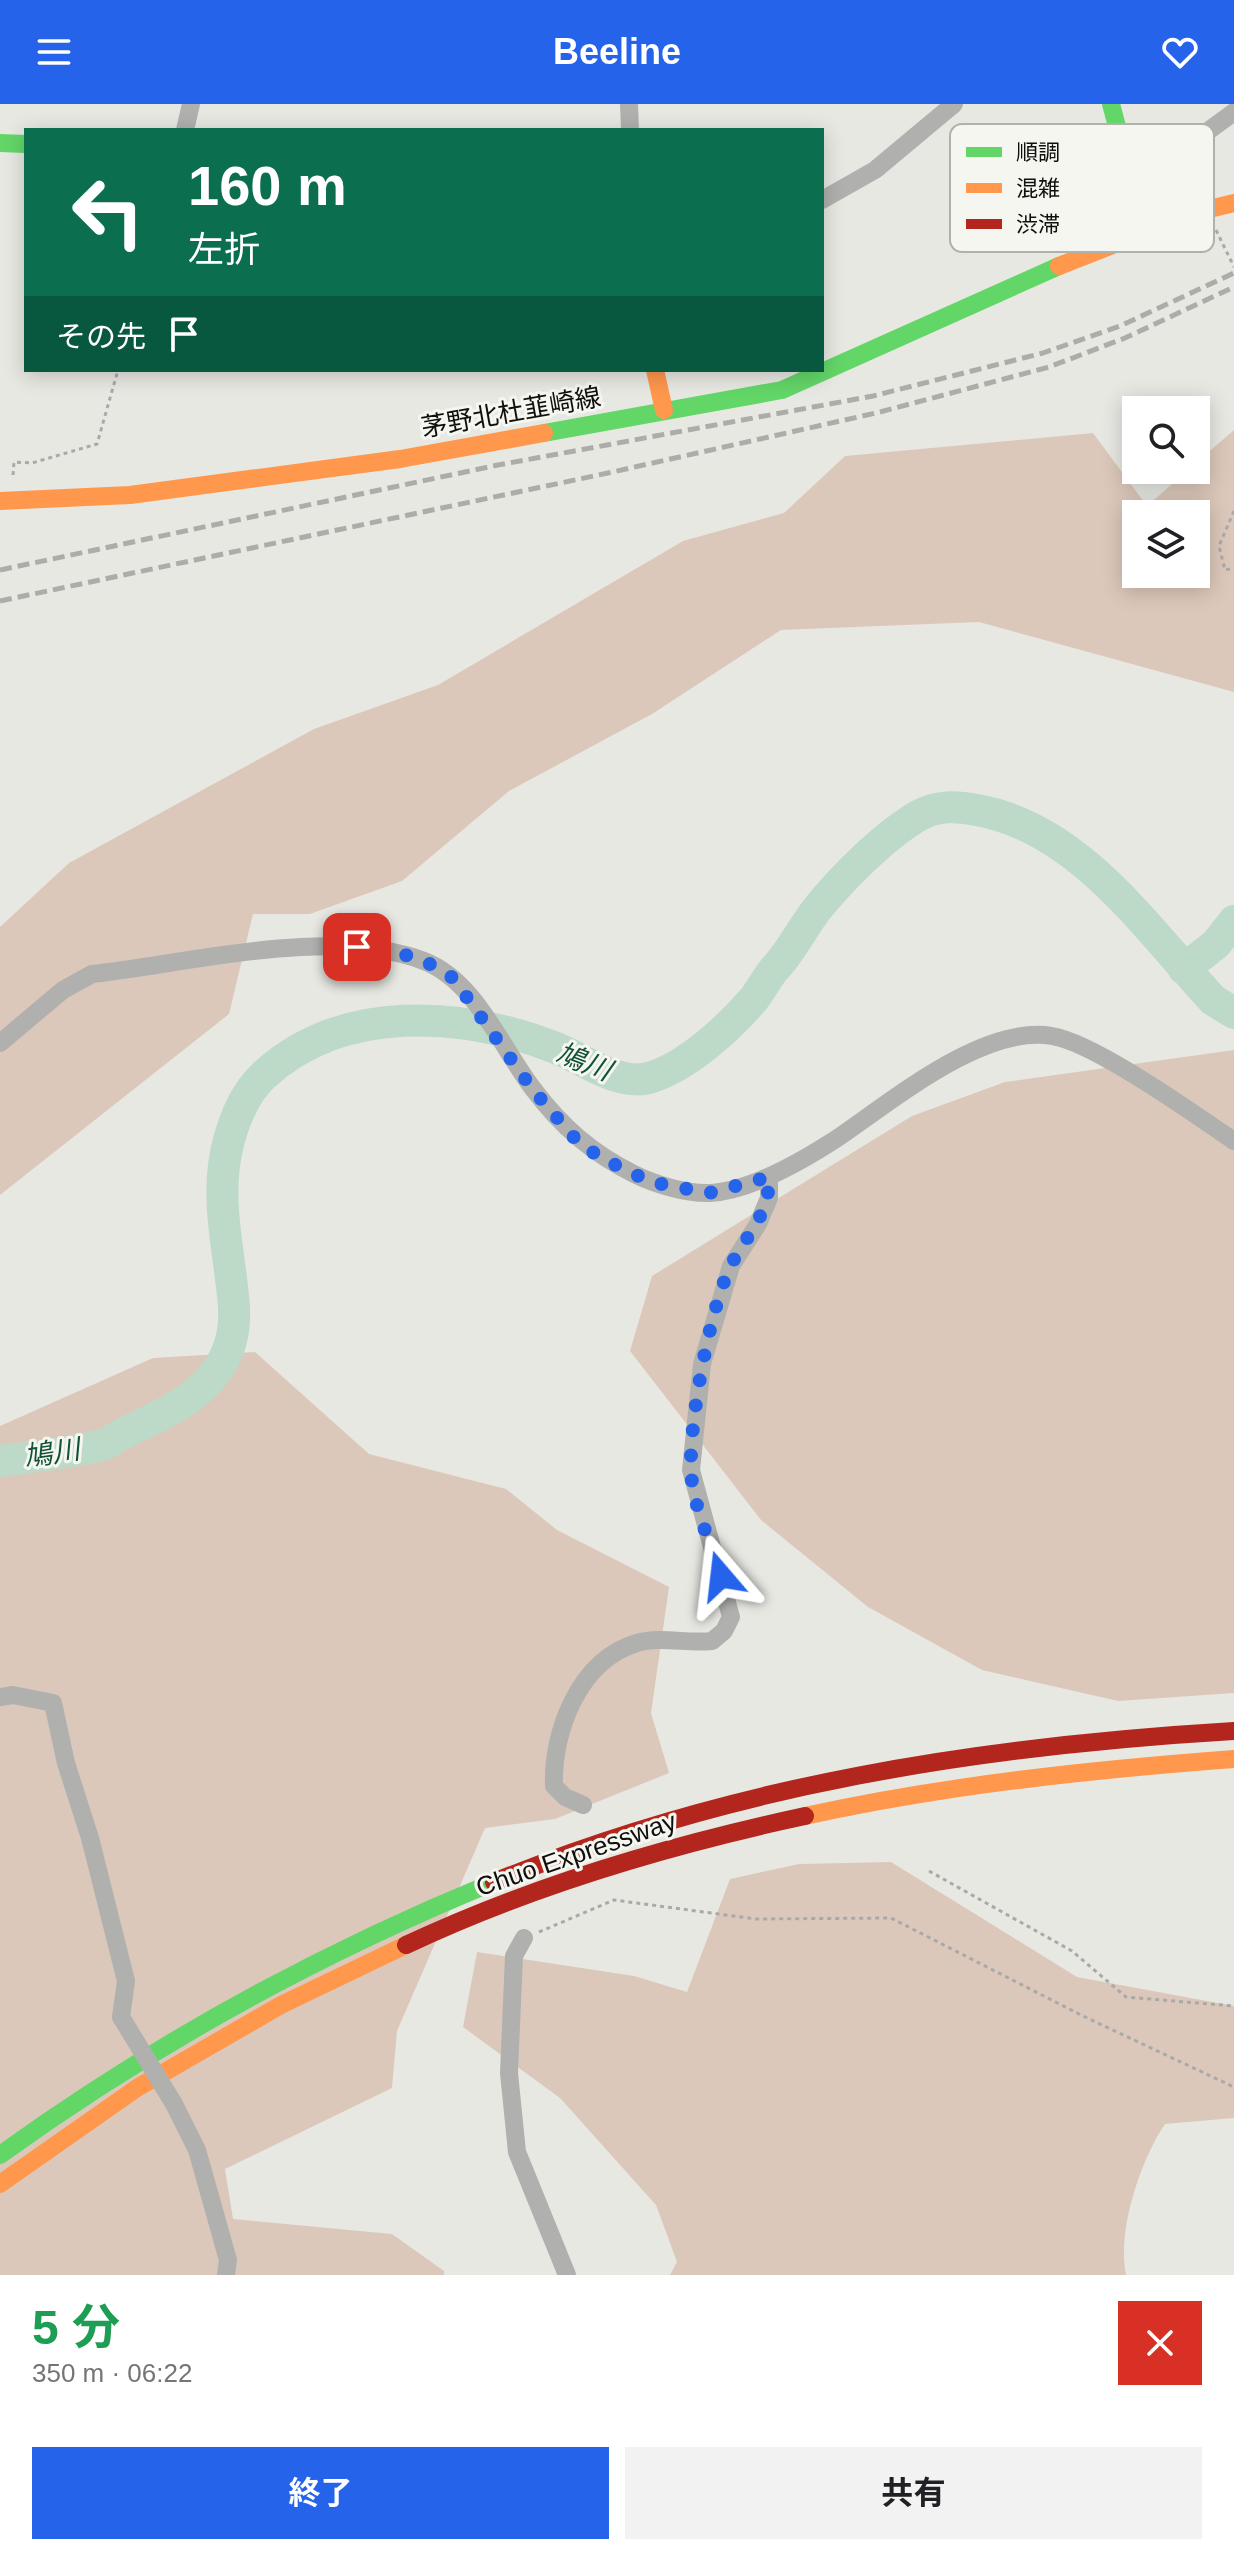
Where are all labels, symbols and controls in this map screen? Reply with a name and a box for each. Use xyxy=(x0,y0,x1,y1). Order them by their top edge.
icon: menu xyxy=(32,30,76,74)
icon: heart xyxy=(1158,30,1202,74)
text: Beeline xyxy=(553,31,681,72)
legend xyxy=(950,124,1214,252)
text: 順調 xyxy=(1016,140,1060,165)
text: 160 m xyxy=(188,154,347,217)
icon: left xyxy=(56,160,160,264)
text: 混雑 xyxy=(1016,176,1060,201)
text: 渋滞 xyxy=(1016,212,1060,237)
text: 左折 xyxy=(188,229,260,270)
icon: arrive xyxy=(162,312,206,356)
text: その先 xyxy=(56,320,146,353)
street label: 茅野北杜韮崎線 xyxy=(419,381,603,443)
map controls xyxy=(1122,396,1210,588)
button: search xyxy=(1122,396,1210,484)
button: layers xyxy=(1122,500,1210,588)
pin xyxy=(323,913,391,981)
icon: arrive xyxy=(335,925,379,969)
water label: 鳩川 xyxy=(552,1037,618,1088)
water label: 鳩川 xyxy=(22,1433,85,1473)
position arrow xyxy=(679,1534,763,1618)
street label: Chuo Expressway xyxy=(472,1806,680,1902)
text: 5 分 xyxy=(32,2301,120,2354)
button: close xyxy=(1118,2301,1202,2385)
text: 350 m · 06:22 xyxy=(32,2358,192,2388)
button: 終了 xyxy=(32,2447,609,2539)
button: 共有 xyxy=(625,2447,1202,2539)

